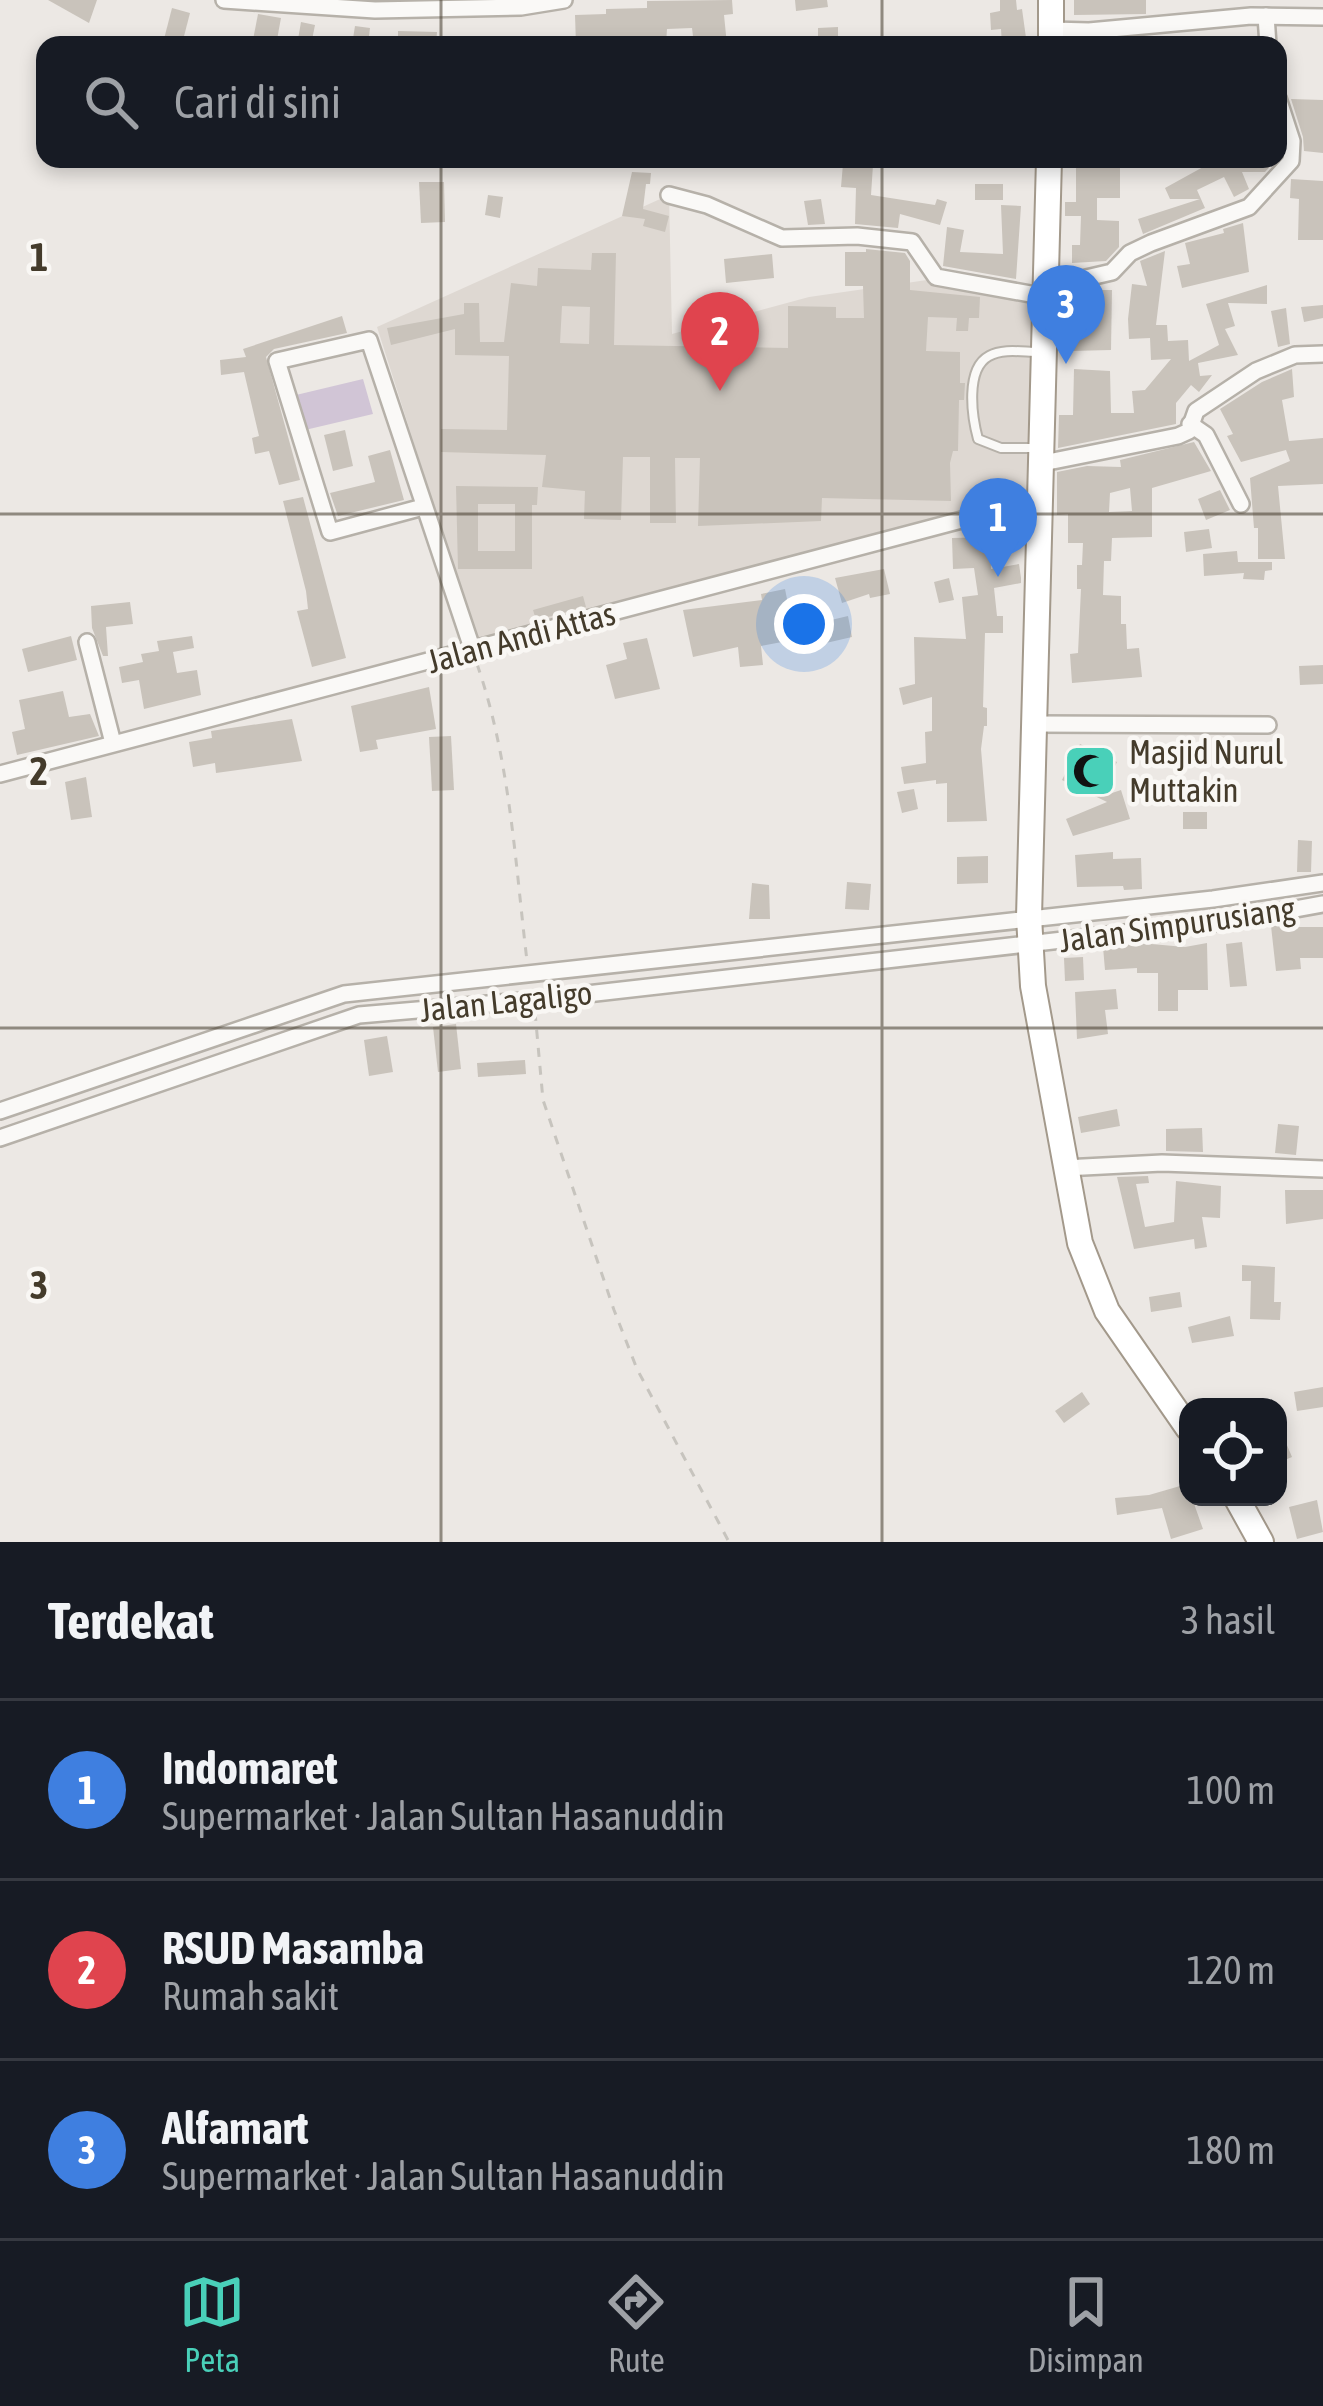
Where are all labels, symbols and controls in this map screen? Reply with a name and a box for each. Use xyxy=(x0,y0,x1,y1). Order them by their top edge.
search box xyxy=(36,36,1287,168)
icon: search xyxy=(78,69,144,135)
text: Cari di sini xyxy=(174,76,341,128)
text: 1 xyxy=(30,235,48,279)
pin: 3 xyxy=(1027,265,1105,364)
pin: 2 xyxy=(681,292,759,391)
pin: 1 xyxy=(959,478,1037,577)
street label: Jalan Andi Attas xyxy=(423,594,619,680)
your location xyxy=(774,594,834,654)
place label: Masjid Nurul Muttakin xyxy=(1129,733,1284,809)
mosque icon: Masjid Nurul Muttakin xyxy=(1062,743,1118,799)
text: 2 xyxy=(30,749,48,793)
street label: Jalan Simpurusiang xyxy=(1057,889,1298,959)
street label: Jalan Lagaligo xyxy=(418,973,594,1029)
text: 3 xyxy=(30,1263,48,1307)
map controls xyxy=(1179,1398,1287,1506)
button: locate xyxy=(1179,1398,1287,1506)
text: Terdekat xyxy=(48,1591,214,1650)
text: 3 hasil xyxy=(1181,1598,1275,1642)
text: Indomaret xyxy=(162,1742,338,1794)
text: 1 xyxy=(78,1768,96,1812)
text: 100 m xyxy=(1187,1768,1275,1812)
text: Supermarket · Jalan Sultan Hasanuddin xyxy=(162,1794,725,1838)
text: RSUD Masamba xyxy=(162,1922,424,1974)
text: 2 xyxy=(78,1948,96,1992)
text: 120 m xyxy=(1187,1948,1275,1992)
text: Rumah sakit xyxy=(162,1974,339,2018)
text: Alfamart xyxy=(162,2102,308,2154)
text: 3 xyxy=(78,2128,96,2172)
text: 180 m xyxy=(1187,2128,1275,2172)
text: Supermarket · Jalan Sultan Hasanuddin xyxy=(162,2154,725,2198)
tab: Peta xyxy=(179,2269,245,2379)
tab: Rute xyxy=(603,2269,669,2379)
tab: Disimpan xyxy=(1028,2269,1144,2379)

